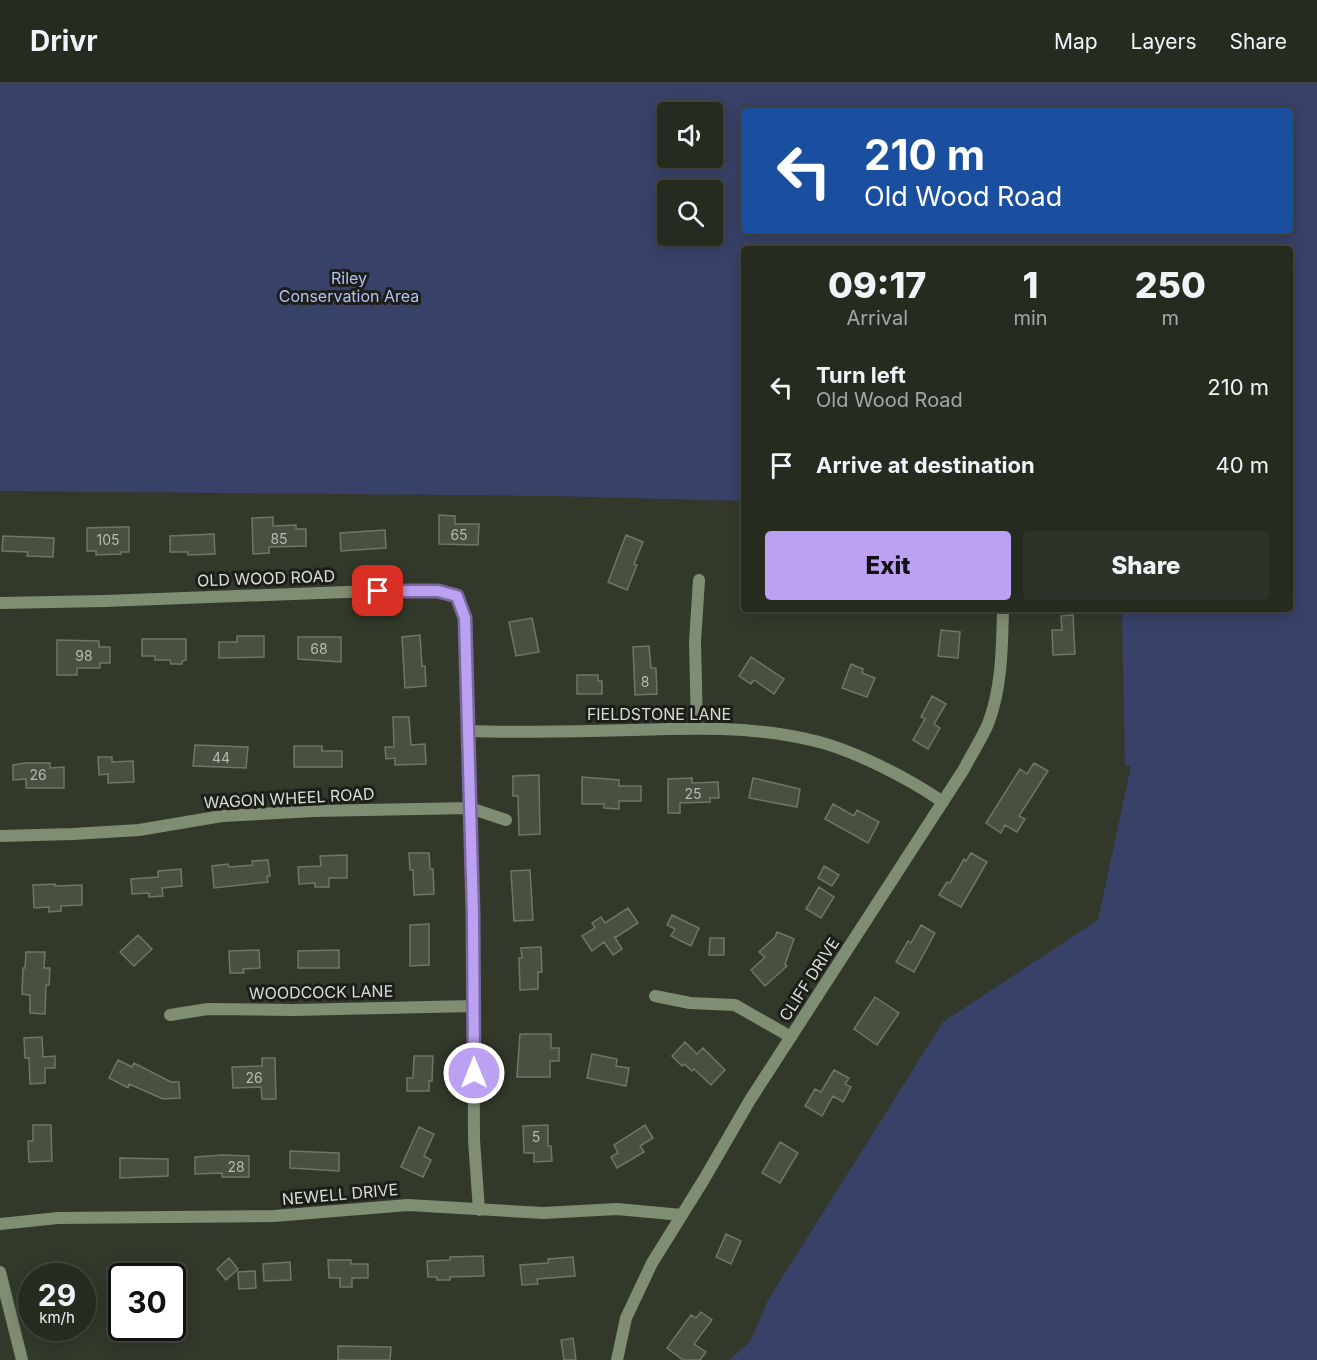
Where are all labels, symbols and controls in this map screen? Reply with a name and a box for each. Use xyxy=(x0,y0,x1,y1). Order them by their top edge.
text: Drivr xyxy=(30,24,98,58)
text: Map xyxy=(1054,29,1098,54)
text: Layers xyxy=(1131,29,1197,54)
text: Share xyxy=(1230,29,1287,54)
map controls xyxy=(657,102,723,246)
button: sound xyxy=(657,102,723,168)
text: 210 m xyxy=(864,129,985,180)
icon: left xyxy=(765,132,843,210)
button: search xyxy=(657,180,723,246)
text: Old Wood Road xyxy=(864,180,1062,213)
text: 09:17 xyxy=(828,263,926,307)
text: 1 xyxy=(1023,263,1038,307)
text: 250 xyxy=(1135,263,1206,307)
park label: Riley Conservation Area xyxy=(279,268,419,306)
text: Arrival xyxy=(846,306,908,330)
text: min xyxy=(1013,306,1048,330)
text: m xyxy=(1162,306,1179,330)
text: Turn left xyxy=(816,362,906,388)
icon: left xyxy=(765,371,798,404)
text: 210 m xyxy=(1207,374,1269,400)
text: Old Wood Road xyxy=(816,388,963,412)
icon: arrive xyxy=(765,449,798,482)
text: Arrive at destination xyxy=(816,452,1035,478)
text: 40 m xyxy=(1215,452,1269,478)
house number: 65 xyxy=(450,526,468,543)
house number: 85 xyxy=(270,530,288,547)
house number: 105 xyxy=(96,531,120,548)
button: Exit xyxy=(765,531,1011,600)
button: Share xyxy=(1023,531,1269,600)
pin xyxy=(352,565,403,616)
street label: OLD WOOD ROAD xyxy=(197,566,335,590)
icon: arrive xyxy=(361,574,394,607)
house number: 68 xyxy=(310,640,328,657)
house number: 98 xyxy=(75,647,93,664)
house number: 8 xyxy=(641,673,649,690)
street label: FIELDSTONE LANE xyxy=(587,704,731,724)
house number: 44 xyxy=(212,749,230,766)
house number: 26 xyxy=(29,766,47,783)
street label: WAGON WHEEL ROAD xyxy=(203,784,375,812)
house number: 25 xyxy=(684,785,702,802)
street label: CLIFF DRIVE xyxy=(775,934,843,1024)
street label: WOODCOCK LANE xyxy=(249,981,393,1003)
position arrow xyxy=(442,1041,506,1105)
house number: 26 xyxy=(245,1069,263,1086)
house number: 5 xyxy=(532,1128,540,1145)
house number: 28 xyxy=(227,1158,245,1175)
street label: NEWELL DRIVE xyxy=(281,1179,399,1209)
speed limit sign: 30 xyxy=(108,1263,186,1341)
text: 29 xyxy=(38,1277,76,1313)
text: km/h xyxy=(39,1308,75,1327)

